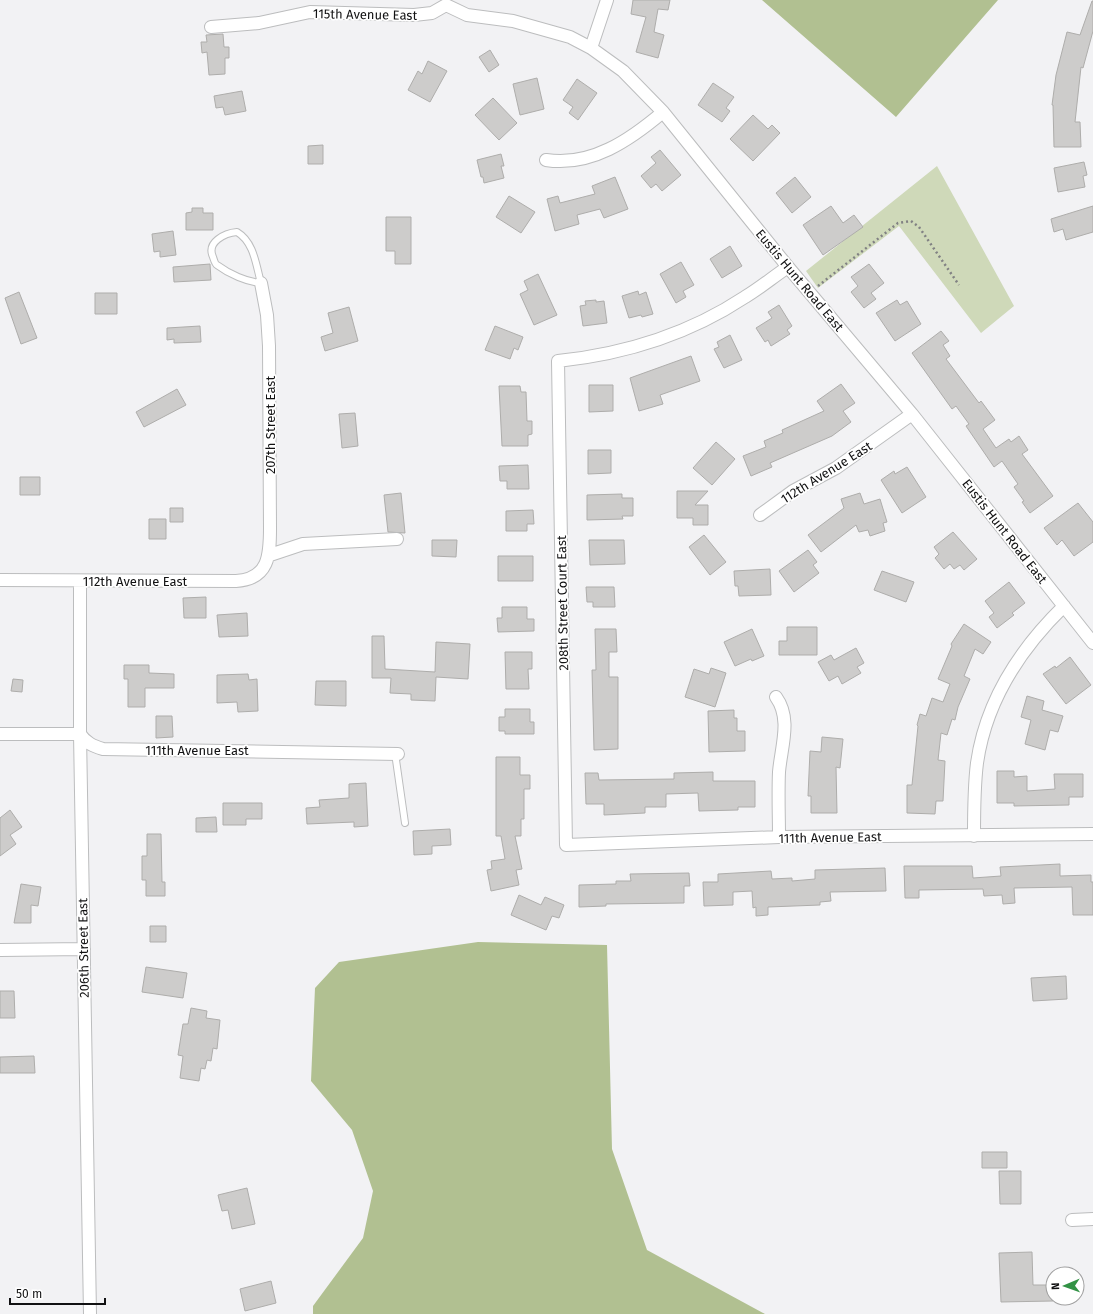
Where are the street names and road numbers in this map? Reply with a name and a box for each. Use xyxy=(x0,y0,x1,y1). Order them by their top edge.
street label: 115th Avenue East xyxy=(313,6,418,23)
street label: Eustis Hunt Road East xyxy=(753,226,847,335)
street label: 207th Street East xyxy=(263,376,278,474)
street label: 112th Avenue East xyxy=(778,438,875,506)
street label: Eustis Hunt Road East xyxy=(959,476,1050,587)
street label: 208th Street Court East xyxy=(554,535,571,671)
street label: 112th Avenue East xyxy=(83,574,187,589)
street label: 111th Avenue East xyxy=(145,743,249,758)
street label: 111th Avenue East xyxy=(778,829,882,846)
street label: 206th Street East xyxy=(75,898,92,998)

